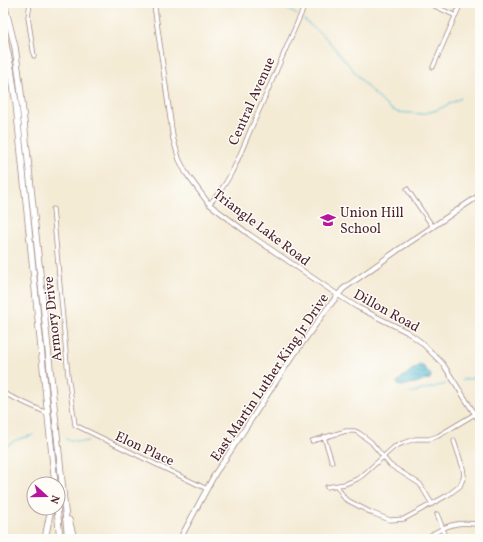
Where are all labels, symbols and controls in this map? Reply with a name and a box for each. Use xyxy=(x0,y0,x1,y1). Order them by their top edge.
street label: Central Avenue xyxy=(224,54,280,149)
street label: Triangle Lake Road xyxy=(209,185,314,271)
place label: Union Hill School xyxy=(340,204,404,239)
school or university icon: Union Hill School xyxy=(319,211,337,229)
street label: Armory Drive xyxy=(40,275,67,362)
street label: Dillon Road xyxy=(350,285,423,337)
street label: East Martin Luther King Jr Drive xyxy=(207,290,334,466)
street label: Elon Place xyxy=(112,427,177,472)
north arrow xyxy=(26,476,66,516)
text: N xyxy=(46,493,62,505)

